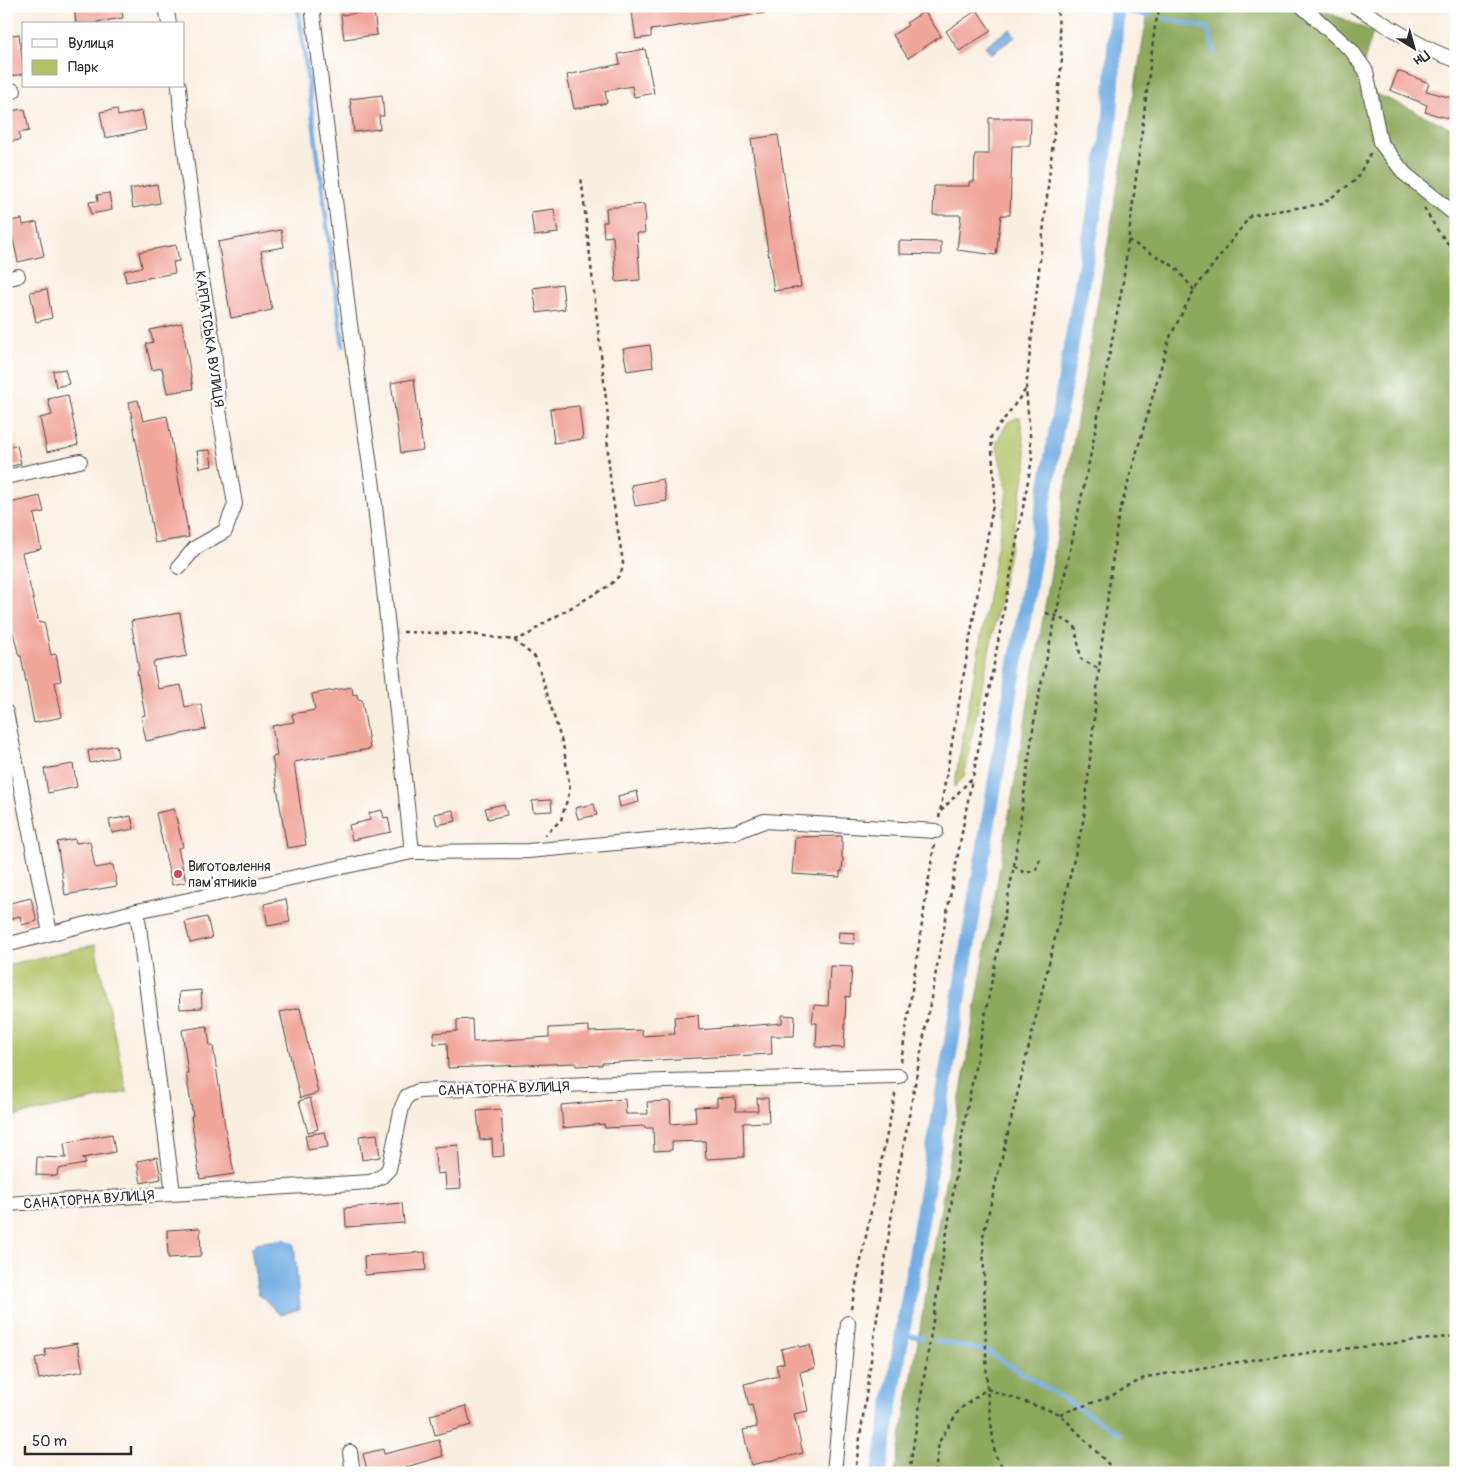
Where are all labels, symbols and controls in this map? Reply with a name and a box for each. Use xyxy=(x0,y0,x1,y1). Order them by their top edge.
legend xyxy=(22,22,185,88)
north arrow xyxy=(1390,22,1440,72)
text: Вулиця xyxy=(68,34,114,53)
text: Пн xyxy=(1410,47,1433,69)
text: Парк xyxy=(68,58,99,77)
street label: КАРПАТСЬКА ВУЛИЦЯ xyxy=(192,270,228,408)
place label: Виготовлення пам'ятників xyxy=(188,858,271,891)
marker: Виготовлення пам'ятників xyxy=(172,868,184,880)
street label: САНАТОРНА ВУЛИЦЯ xyxy=(438,1078,570,1099)
street label: САНАТОРНА ВУЛИЦЯ xyxy=(23,1186,155,1213)
scale bar xyxy=(25,1424,131,1456)
text: 50 m xyxy=(32,1432,67,1451)

